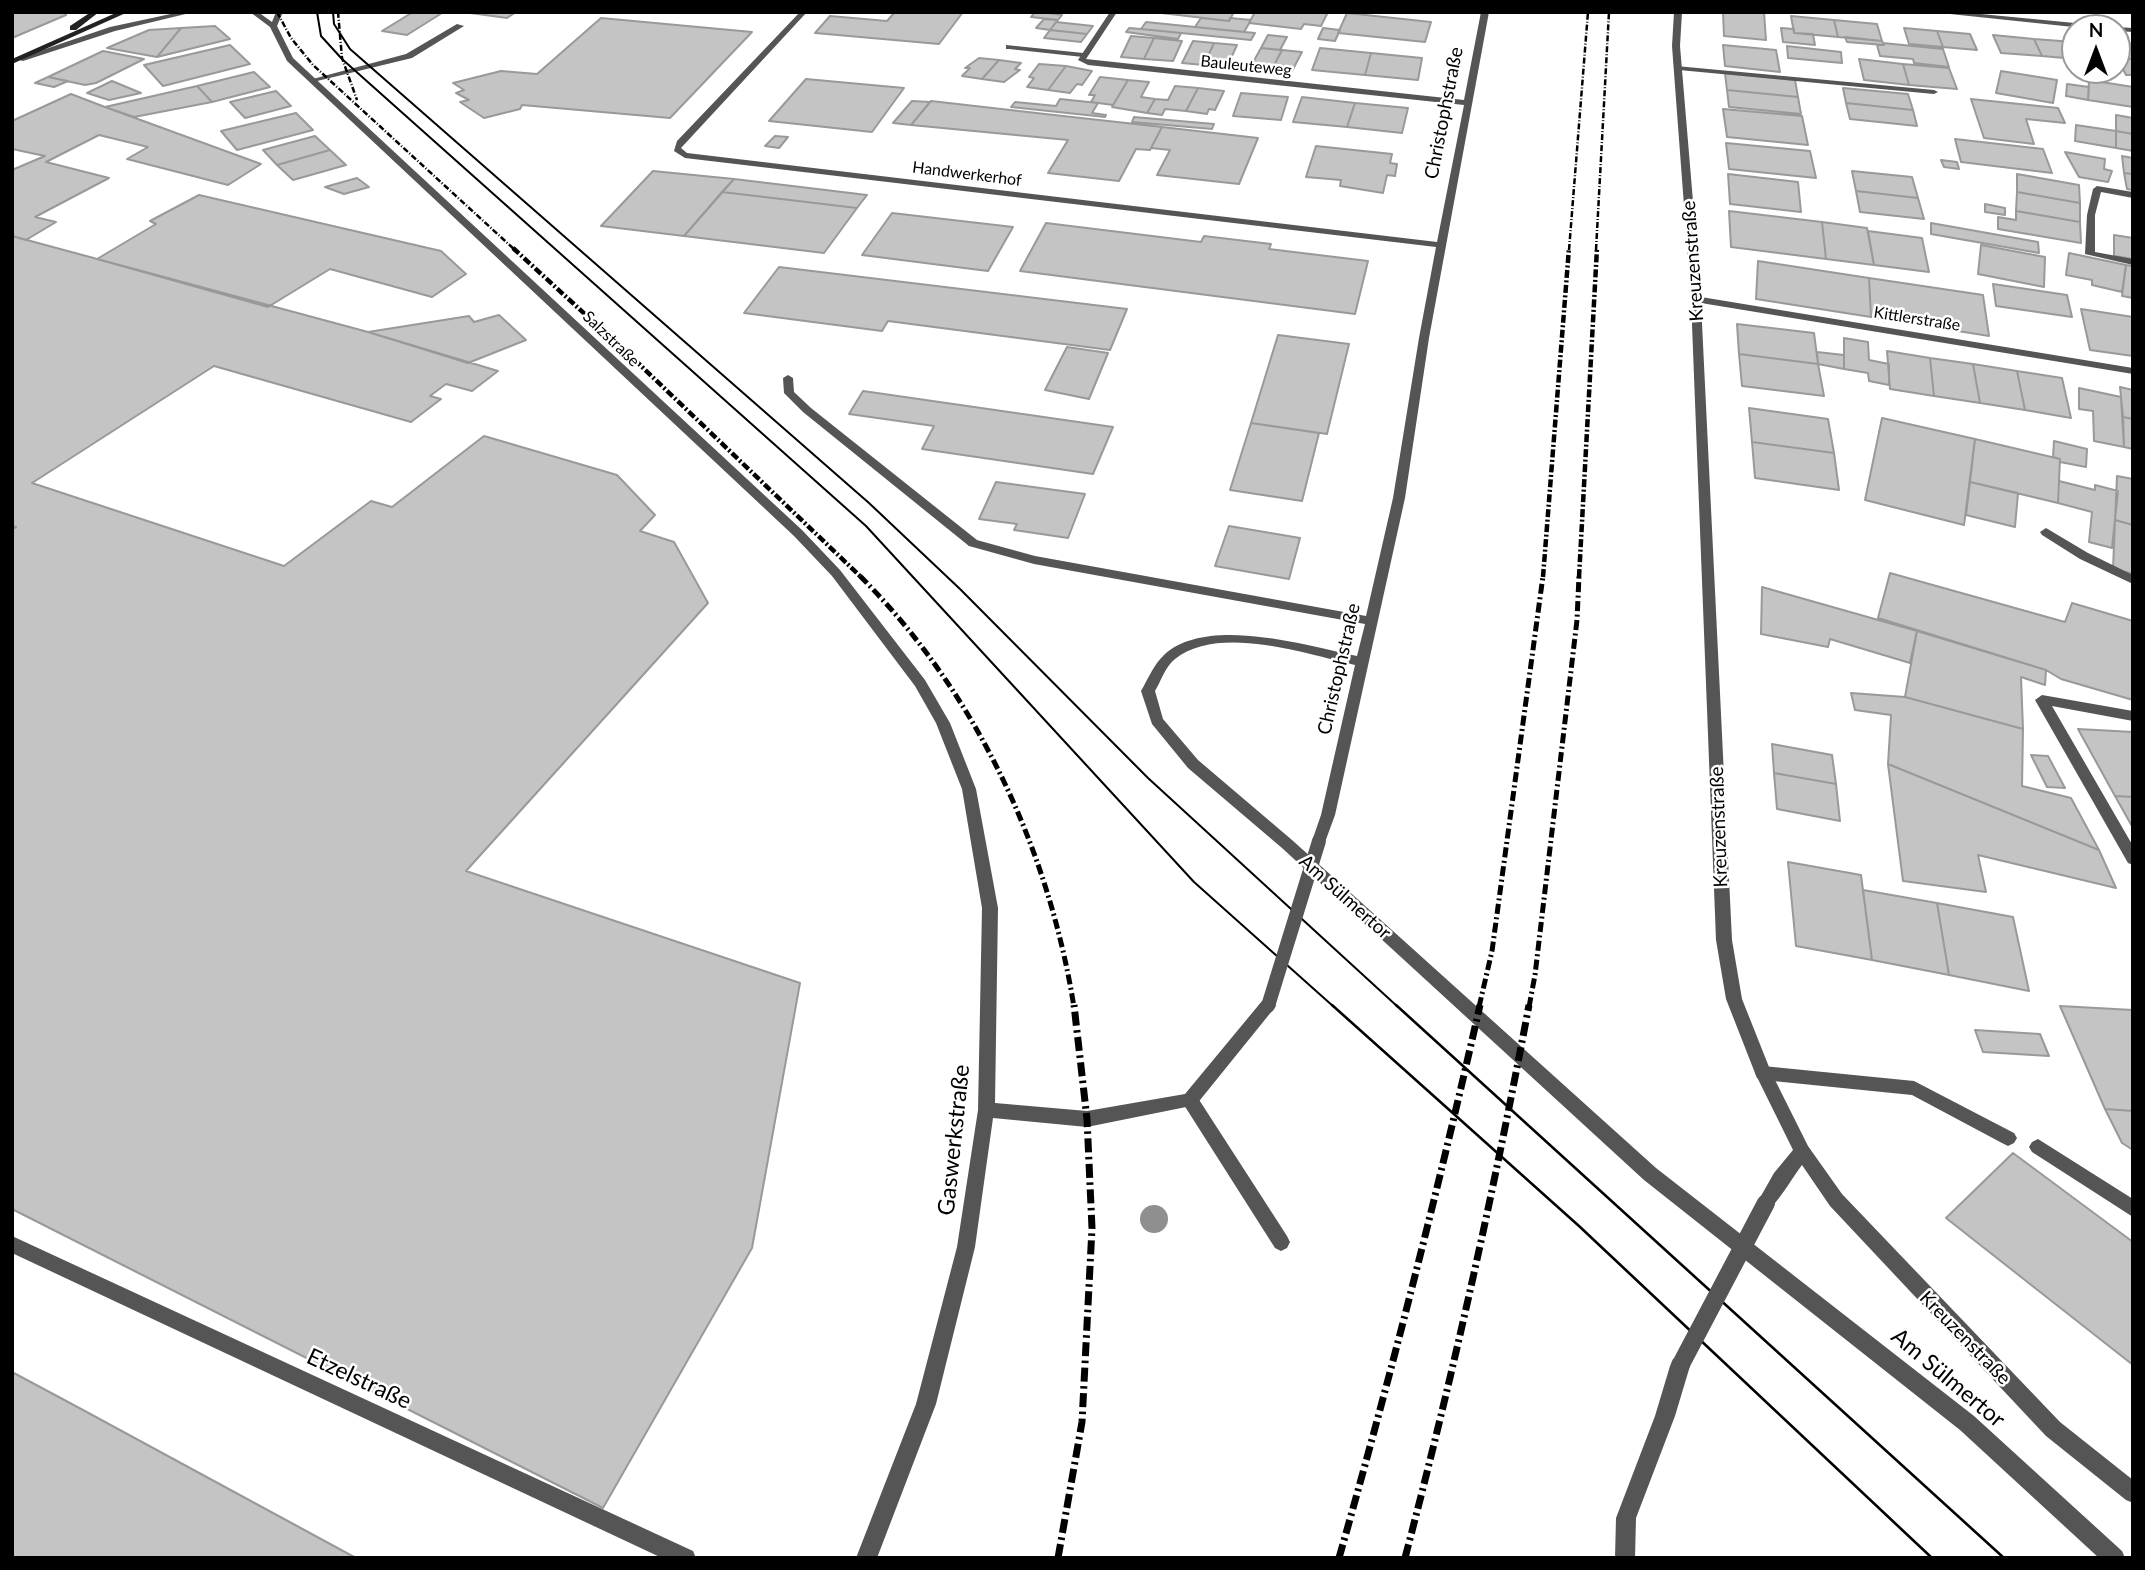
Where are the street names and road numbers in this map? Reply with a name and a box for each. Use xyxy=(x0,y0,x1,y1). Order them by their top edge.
street label: Christophstraße xyxy=(1420,45,1468,181)
street label: Bauleuteweg xyxy=(1199,52,1293,80)
street label: Handwerkerhof xyxy=(911,158,1023,190)
street label: Kreuzenstraße xyxy=(1677,200,1709,322)
street label: Kittlerstraße xyxy=(1872,303,1962,335)
street label: Salzstraße xyxy=(579,307,643,371)
street label: Christophstraße xyxy=(1313,601,1365,737)
street label: Kreuzenstraße xyxy=(1705,766,1733,888)
street label: Am Sülmertor xyxy=(1294,850,1396,944)
street label: Gaswerkstraße xyxy=(932,1063,976,1217)
street label: Kreuzenstraße xyxy=(1915,1287,2015,1389)
street label: Am Sülmertor xyxy=(1886,1322,2010,1434)
street label: Etzelstraße xyxy=(302,1343,416,1415)

